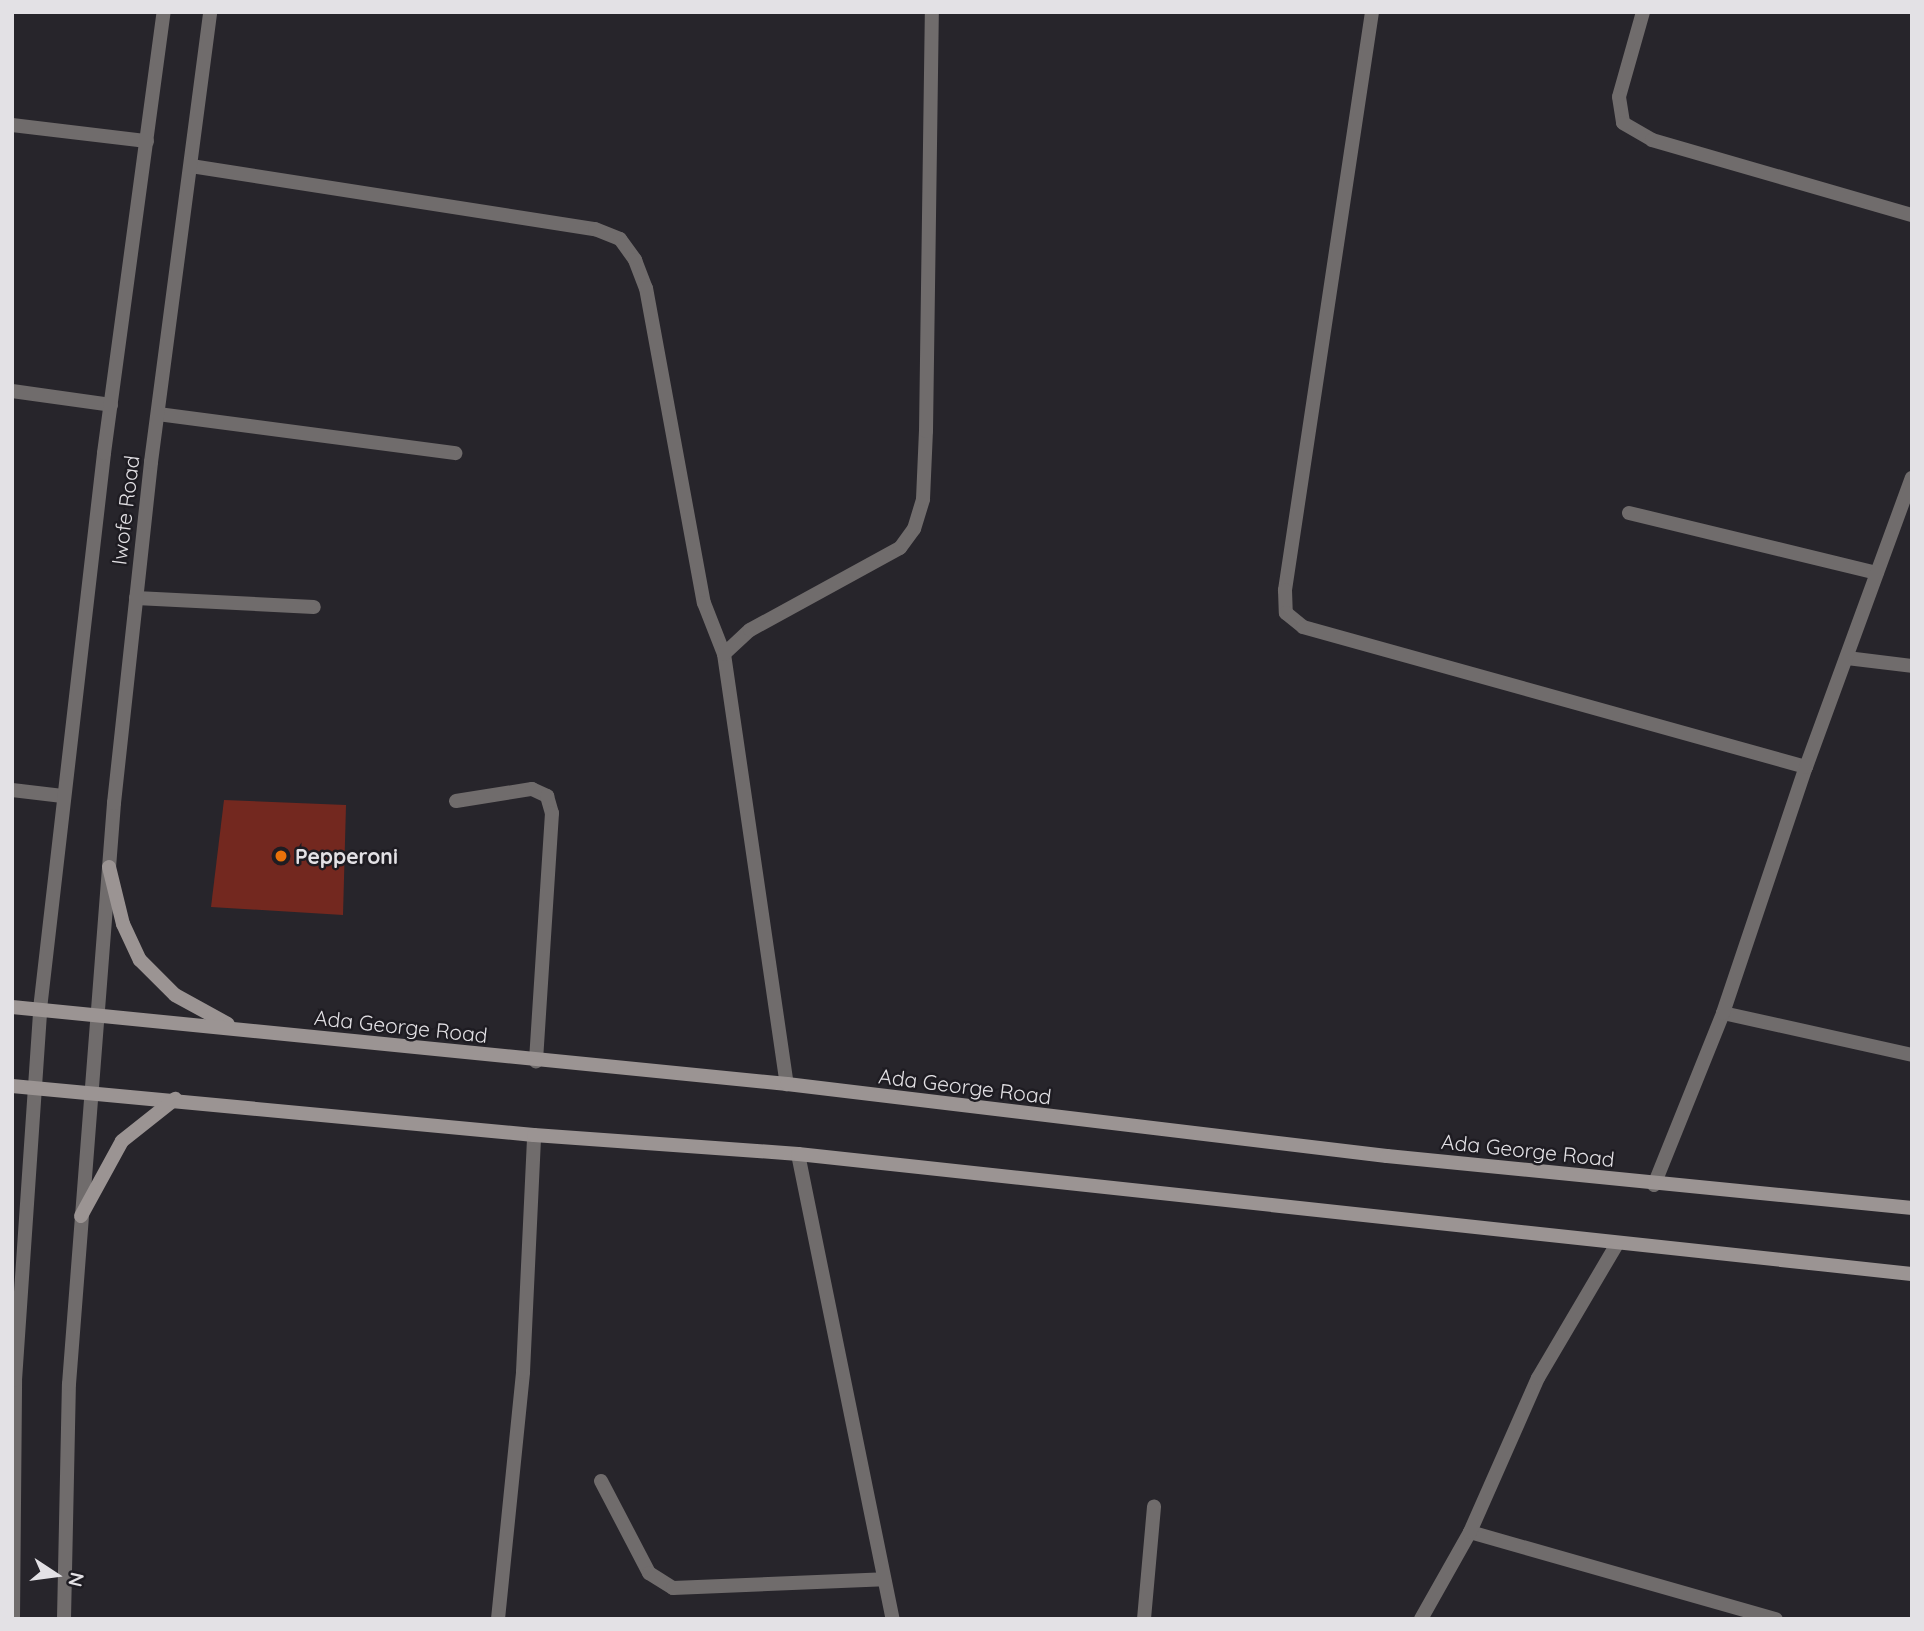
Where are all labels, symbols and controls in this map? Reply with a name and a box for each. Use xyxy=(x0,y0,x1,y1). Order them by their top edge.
street label: Iwofe Road xyxy=(106,454,144,566)
place label: Pepperoni xyxy=(295,843,398,869)
marker: Pepperoni xyxy=(273,848,289,864)
street label: Ada George Road xyxy=(313,1004,489,1048)
street label: Ada George Road xyxy=(877,1063,1053,1109)
street label: Ada George Road xyxy=(1440,1128,1616,1172)
north arrow xyxy=(21,1540,91,1610)
text: N xyxy=(63,1570,90,1589)

